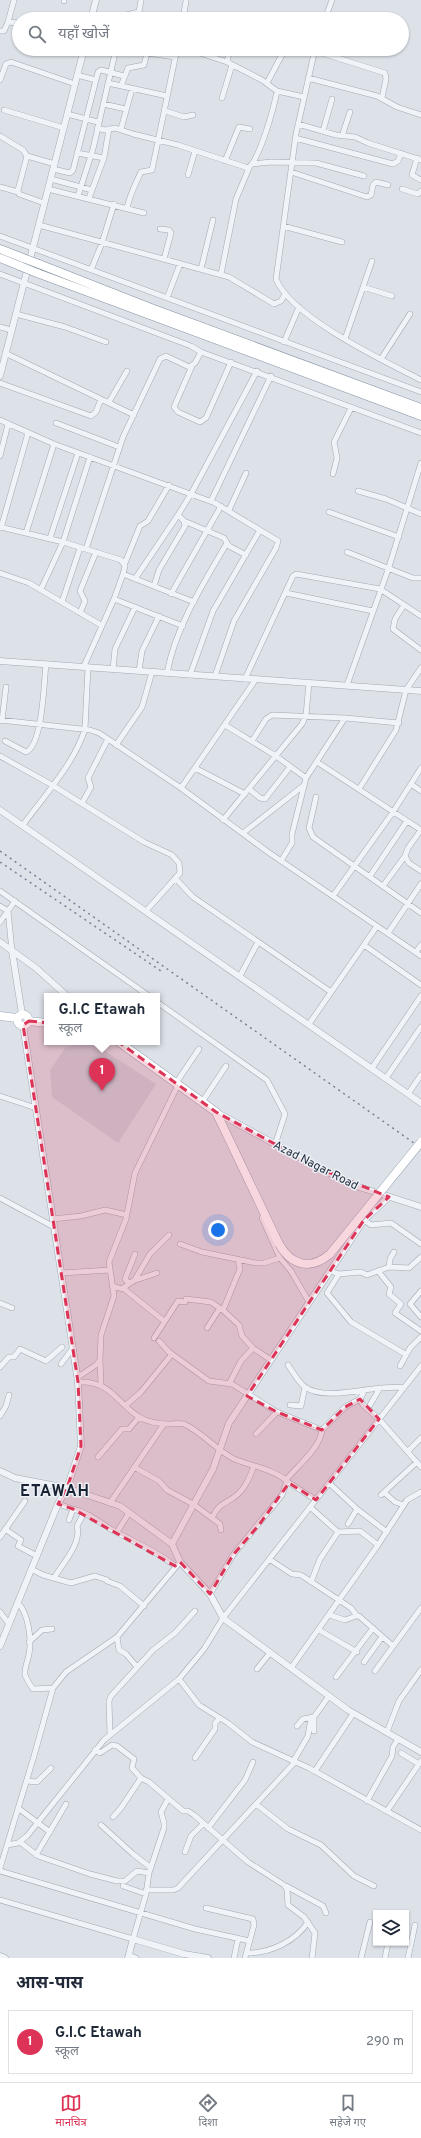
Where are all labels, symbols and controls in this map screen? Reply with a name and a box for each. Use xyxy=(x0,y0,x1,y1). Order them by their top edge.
search box xyxy=(12,12,409,56)
icon: search xyxy=(26,23,48,45)
text: यहाँ खोजें xyxy=(58,25,109,44)
popup xyxy=(44,993,160,1045)
text: G.I.C Etawah xyxy=(59,1001,145,1020)
text: स्कूल xyxy=(59,1021,82,1037)
pin: 1 xyxy=(89,1058,115,1091)
street label: Azad Nagar Road xyxy=(270,1138,361,1194)
your location xyxy=(208,1220,228,1240)
district label: ETAWAH xyxy=(20,1482,90,1502)
map controls xyxy=(373,1910,409,1946)
button: layers xyxy=(373,1910,409,1946)
text: आस-पास xyxy=(16,1973,83,1995)
text: G.I.C Etawah xyxy=(55,2024,142,2043)
text: 1 xyxy=(27,2034,33,2050)
text: 290 m xyxy=(366,2034,404,2050)
text: स्कूल xyxy=(55,2044,79,2060)
tab: मानचित्र xyxy=(55,2092,87,2130)
tab: दिशा xyxy=(197,2092,219,2130)
tab: सहेजे गए xyxy=(329,2092,366,2130)

